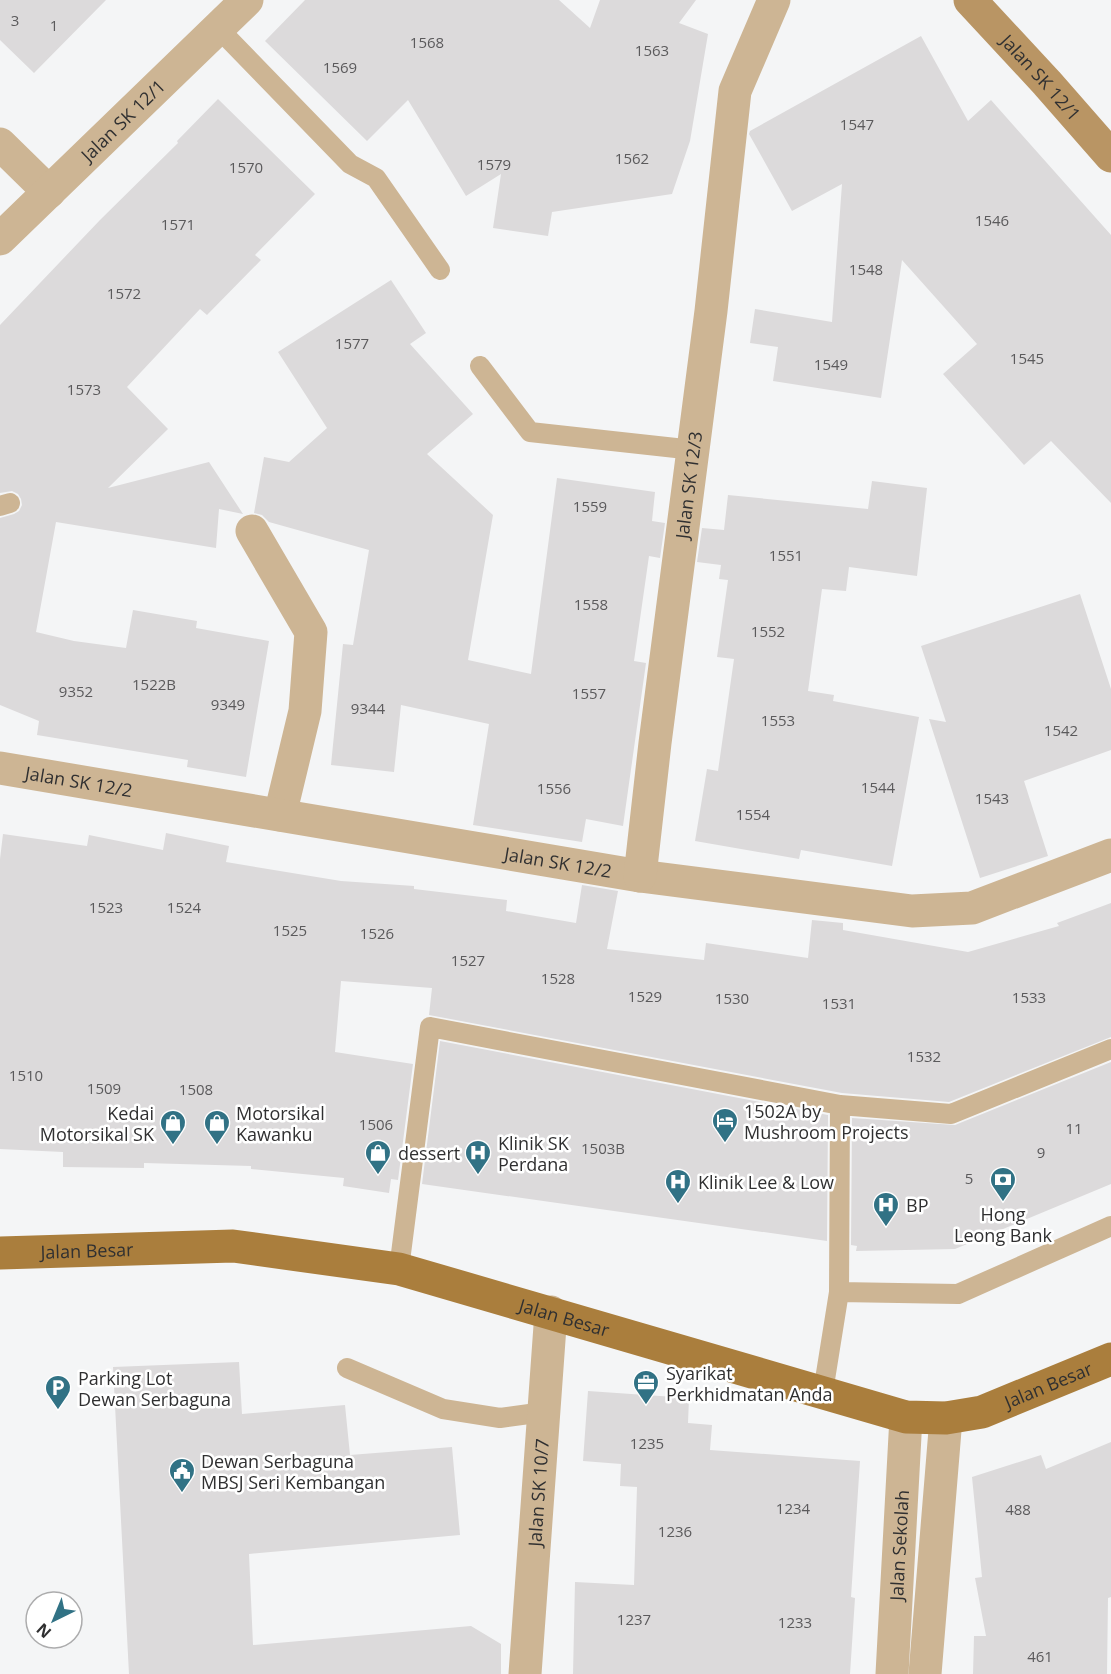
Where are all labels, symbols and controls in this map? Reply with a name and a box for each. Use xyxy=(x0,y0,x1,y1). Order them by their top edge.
house number: 3 xyxy=(11,10,19,30)
house number: 1 xyxy=(50,15,58,35)
street label: Jalan SK 12/1 xyxy=(994,28,1086,125)
house number: 1568 xyxy=(410,32,444,52)
house number: 1563 xyxy=(635,40,669,60)
house number: 1569 xyxy=(323,57,357,77)
street label: Jalan SK 12/1 xyxy=(74,74,170,168)
house number: 1547 xyxy=(840,114,874,134)
house number: 1562 xyxy=(615,148,649,168)
house number: 1579 xyxy=(477,154,511,174)
house number: 1570 xyxy=(229,157,263,177)
house number: 1546 xyxy=(975,210,1009,230)
house number: 1571 xyxy=(161,214,195,234)
house number: 1548 xyxy=(849,259,883,279)
house number: 1572 xyxy=(107,283,141,303)
house number: 1577 xyxy=(335,333,369,353)
house number: 1545 xyxy=(1010,348,1044,368)
house number: 1549 xyxy=(814,354,848,374)
house number: 1573 xyxy=(67,379,101,399)
street label: Jalan SK 12/3 xyxy=(669,430,707,542)
house number: 1559 xyxy=(573,496,607,516)
house number: 1551 xyxy=(769,545,803,565)
house number: 1558 xyxy=(574,594,608,614)
house number: 1552 xyxy=(751,621,785,641)
house number: 1522B xyxy=(132,674,176,694)
house number: 9352 xyxy=(59,681,93,701)
house number: 1557 xyxy=(572,683,606,703)
house number: 9349 xyxy=(211,694,245,714)
house number: 9344 xyxy=(351,698,386,718)
house number: 1553 xyxy=(761,710,795,730)
house number: 1542 xyxy=(1044,720,1078,740)
street label: Jalan SK 12/2 xyxy=(22,760,134,802)
house number: 1544 xyxy=(861,777,896,797)
house number: 1556 xyxy=(537,778,571,798)
house number: 1543 xyxy=(975,788,1009,808)
house number: 1554 xyxy=(736,804,771,824)
street label: Jalan SK 12/2 xyxy=(501,841,613,883)
house number: 1523 xyxy=(89,897,123,917)
house number: 1524 xyxy=(167,897,202,917)
house number: 1525 xyxy=(273,920,307,940)
house number: 1526 xyxy=(360,923,394,943)
house number: 1527 xyxy=(451,950,485,970)
house number: 1528 xyxy=(541,968,575,988)
house number: 1529 xyxy=(628,986,662,1006)
house number: 1533 xyxy=(1012,987,1046,1007)
house number: 1530 xyxy=(715,988,749,1008)
house number: 1531 xyxy=(822,993,856,1013)
house number: 1532 xyxy=(907,1046,941,1066)
house number: 1510 xyxy=(9,1065,43,1085)
house number: 1509 xyxy=(87,1078,121,1098)
house number: 1508 xyxy=(179,1079,213,1099)
place label: 1502A by Mushroom Projects xyxy=(744,1099,908,1144)
place label: Kedai Motorsikal SK xyxy=(40,1101,155,1146)
place label: Motorsikal Kawanku xyxy=(236,1101,325,1146)
hotel icon: 1502A by Mushroom Projects xyxy=(710,1106,740,1144)
shop icon: Kedai Motorsikal SK xyxy=(158,1108,188,1146)
shop icon: Motorsikal Kawanku xyxy=(202,1108,232,1146)
house number: 1506 xyxy=(359,1114,393,1134)
house number: 11 xyxy=(1065,1118,1083,1138)
place label: Klinik SK Perdana xyxy=(498,1131,570,1176)
shop icon: dessert xyxy=(363,1138,393,1176)
hospital icon: Klinik SK Perdana xyxy=(463,1138,493,1176)
house number: 1503B xyxy=(581,1138,625,1158)
place label: dessert xyxy=(398,1141,460,1165)
house number: 9 xyxy=(1037,1142,1045,1162)
bank icon: Hong Leong Bank xyxy=(988,1165,1018,1203)
hospital icon: Klinik Lee & Low xyxy=(663,1167,693,1205)
house number: 5 xyxy=(965,1168,973,1188)
place label: Klinik Lee & Low xyxy=(698,1170,834,1194)
hospital icon: BP xyxy=(871,1190,901,1228)
place label: BP xyxy=(906,1193,928,1217)
place label: Hong Leong Bank xyxy=(954,1202,1053,1247)
street label: Jalan Besar xyxy=(38,1237,134,1264)
street label: Jalan Besar xyxy=(515,1292,613,1342)
street label: Jalan Besar xyxy=(999,1356,1096,1414)
place label: Syarikat Perkhidmatan Anda xyxy=(666,1361,833,1406)
place label: Parking Lot Dewan Serbaguna xyxy=(78,1366,231,1411)
office icon: Syarikat Perkhidmatan Anda xyxy=(631,1368,661,1406)
parking icon: Parking Lot Dewan Serbaguna xyxy=(43,1373,73,1411)
house number: 1235 xyxy=(630,1433,664,1453)
street label: Jalan SK 10/7 xyxy=(522,1438,554,1549)
place label: Dewan Serbaguna MBSJ Seri Kembangan xyxy=(201,1449,385,1494)
public building icon: Dewan Serbaguna MBSJ Seri Kembangan xyxy=(167,1456,197,1494)
street label: Jalan Sekolah xyxy=(884,1489,914,1603)
house number: 1234 xyxy=(776,1498,811,1518)
house number: 488 xyxy=(1005,1499,1031,1519)
house number: 1236 xyxy=(658,1521,692,1541)
north arrow xyxy=(24,1590,84,1650)
house number: 1237 xyxy=(617,1609,651,1629)
house number: 1233 xyxy=(778,1612,812,1632)
text: N xyxy=(32,1618,56,1643)
house number: 461 xyxy=(1027,1646,1053,1666)

